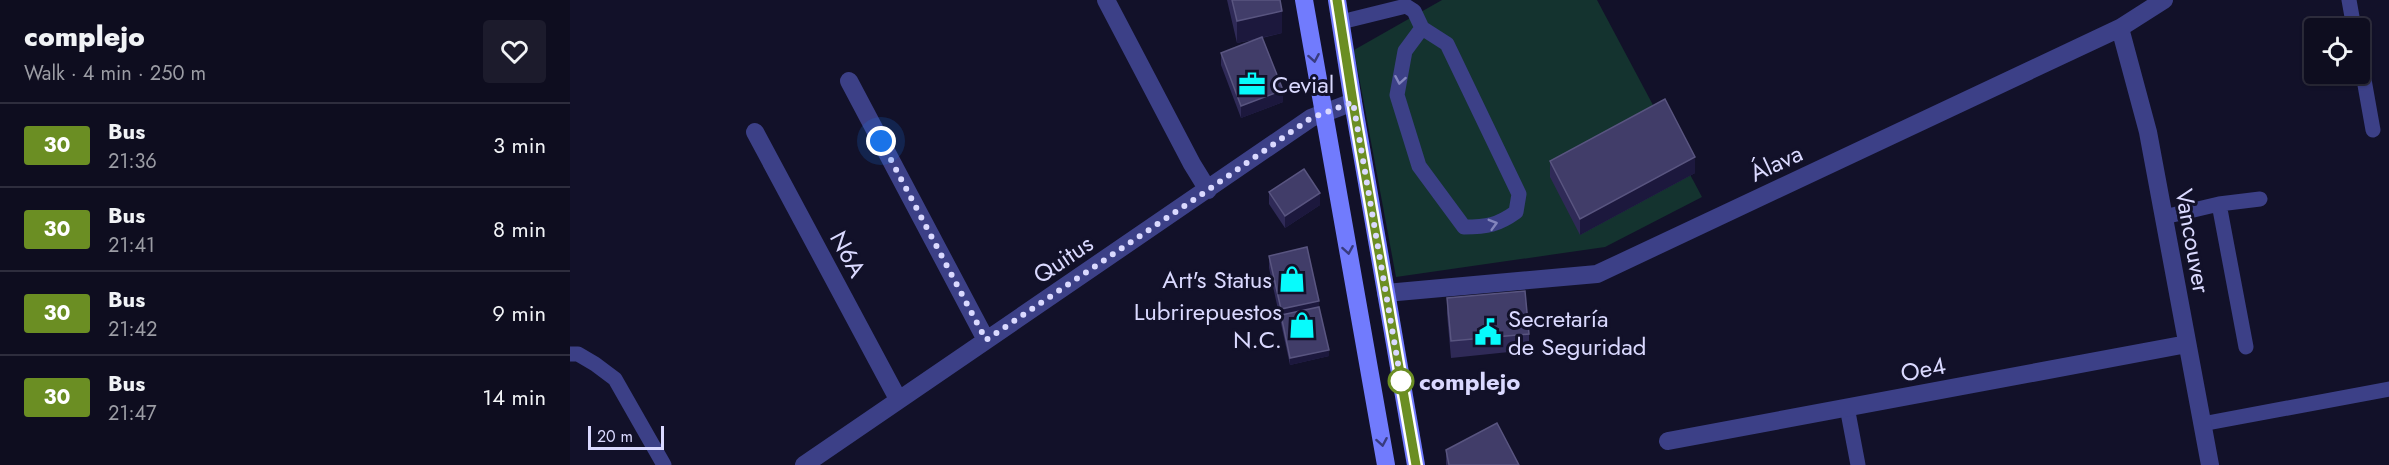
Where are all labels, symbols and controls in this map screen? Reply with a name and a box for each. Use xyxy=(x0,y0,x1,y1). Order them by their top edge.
text: complejo xyxy=(24,16,145,57)
map controls xyxy=(2304,18,2370,84)
button: locate xyxy=(2304,18,2370,84)
button: heart xyxy=(483,20,546,83)
one-way arrow xyxy=(1308,53,1320,62)
text: Walk · 4 min · 250 m xyxy=(24,59,206,88)
place label: Cevial xyxy=(1272,67,1334,102)
office icon: Cevial xyxy=(1237,69,1267,99)
one-way arrow xyxy=(1394,75,1407,85)
text: Bus xyxy=(108,115,145,147)
your location xyxy=(866,126,896,156)
text: 3 min xyxy=(493,129,546,161)
text: 30 xyxy=(44,130,70,160)
street label: Álava xyxy=(1744,136,1808,190)
text: 21:36 xyxy=(108,147,157,176)
street label: Vancouver xyxy=(2167,186,2220,297)
text: Bus xyxy=(108,199,145,231)
text: 8 min xyxy=(493,213,546,245)
text: 30 xyxy=(44,214,70,244)
one-way arrow xyxy=(1487,219,1498,231)
street label: N6A xyxy=(821,224,875,284)
street label: Quitus xyxy=(1026,226,1100,292)
text: 21:41 xyxy=(108,231,155,260)
one-way arrow xyxy=(1341,244,1354,254)
place label: Art's Status xyxy=(1162,262,1272,297)
shop icon: Art's Status xyxy=(1277,264,1307,294)
text: Bus xyxy=(108,283,145,315)
place label: Lubrirepuestos N.C. xyxy=(1134,294,1282,357)
text: 9 min xyxy=(492,297,546,329)
text: 30 xyxy=(44,298,70,328)
place label: Secretaría de Seguridad xyxy=(1508,301,1646,364)
shop icon: Lubrirepuestos N.C. xyxy=(1287,310,1317,340)
text: 21:42 xyxy=(108,315,157,344)
public building icon: Secretaría de Seguridad xyxy=(1473,317,1503,347)
street label: Oe4 xyxy=(1897,347,1949,391)
place label: complejo xyxy=(1419,364,1520,399)
text: Bus xyxy=(108,367,145,399)
marker: complejo xyxy=(1388,368,1414,394)
text: 14 min xyxy=(482,381,546,413)
text: 30 xyxy=(44,382,70,412)
text: 21:47 xyxy=(108,399,157,428)
scale bar xyxy=(588,423,664,450)
text: 20 m xyxy=(597,425,633,448)
one-way arrow xyxy=(1375,436,1388,446)

